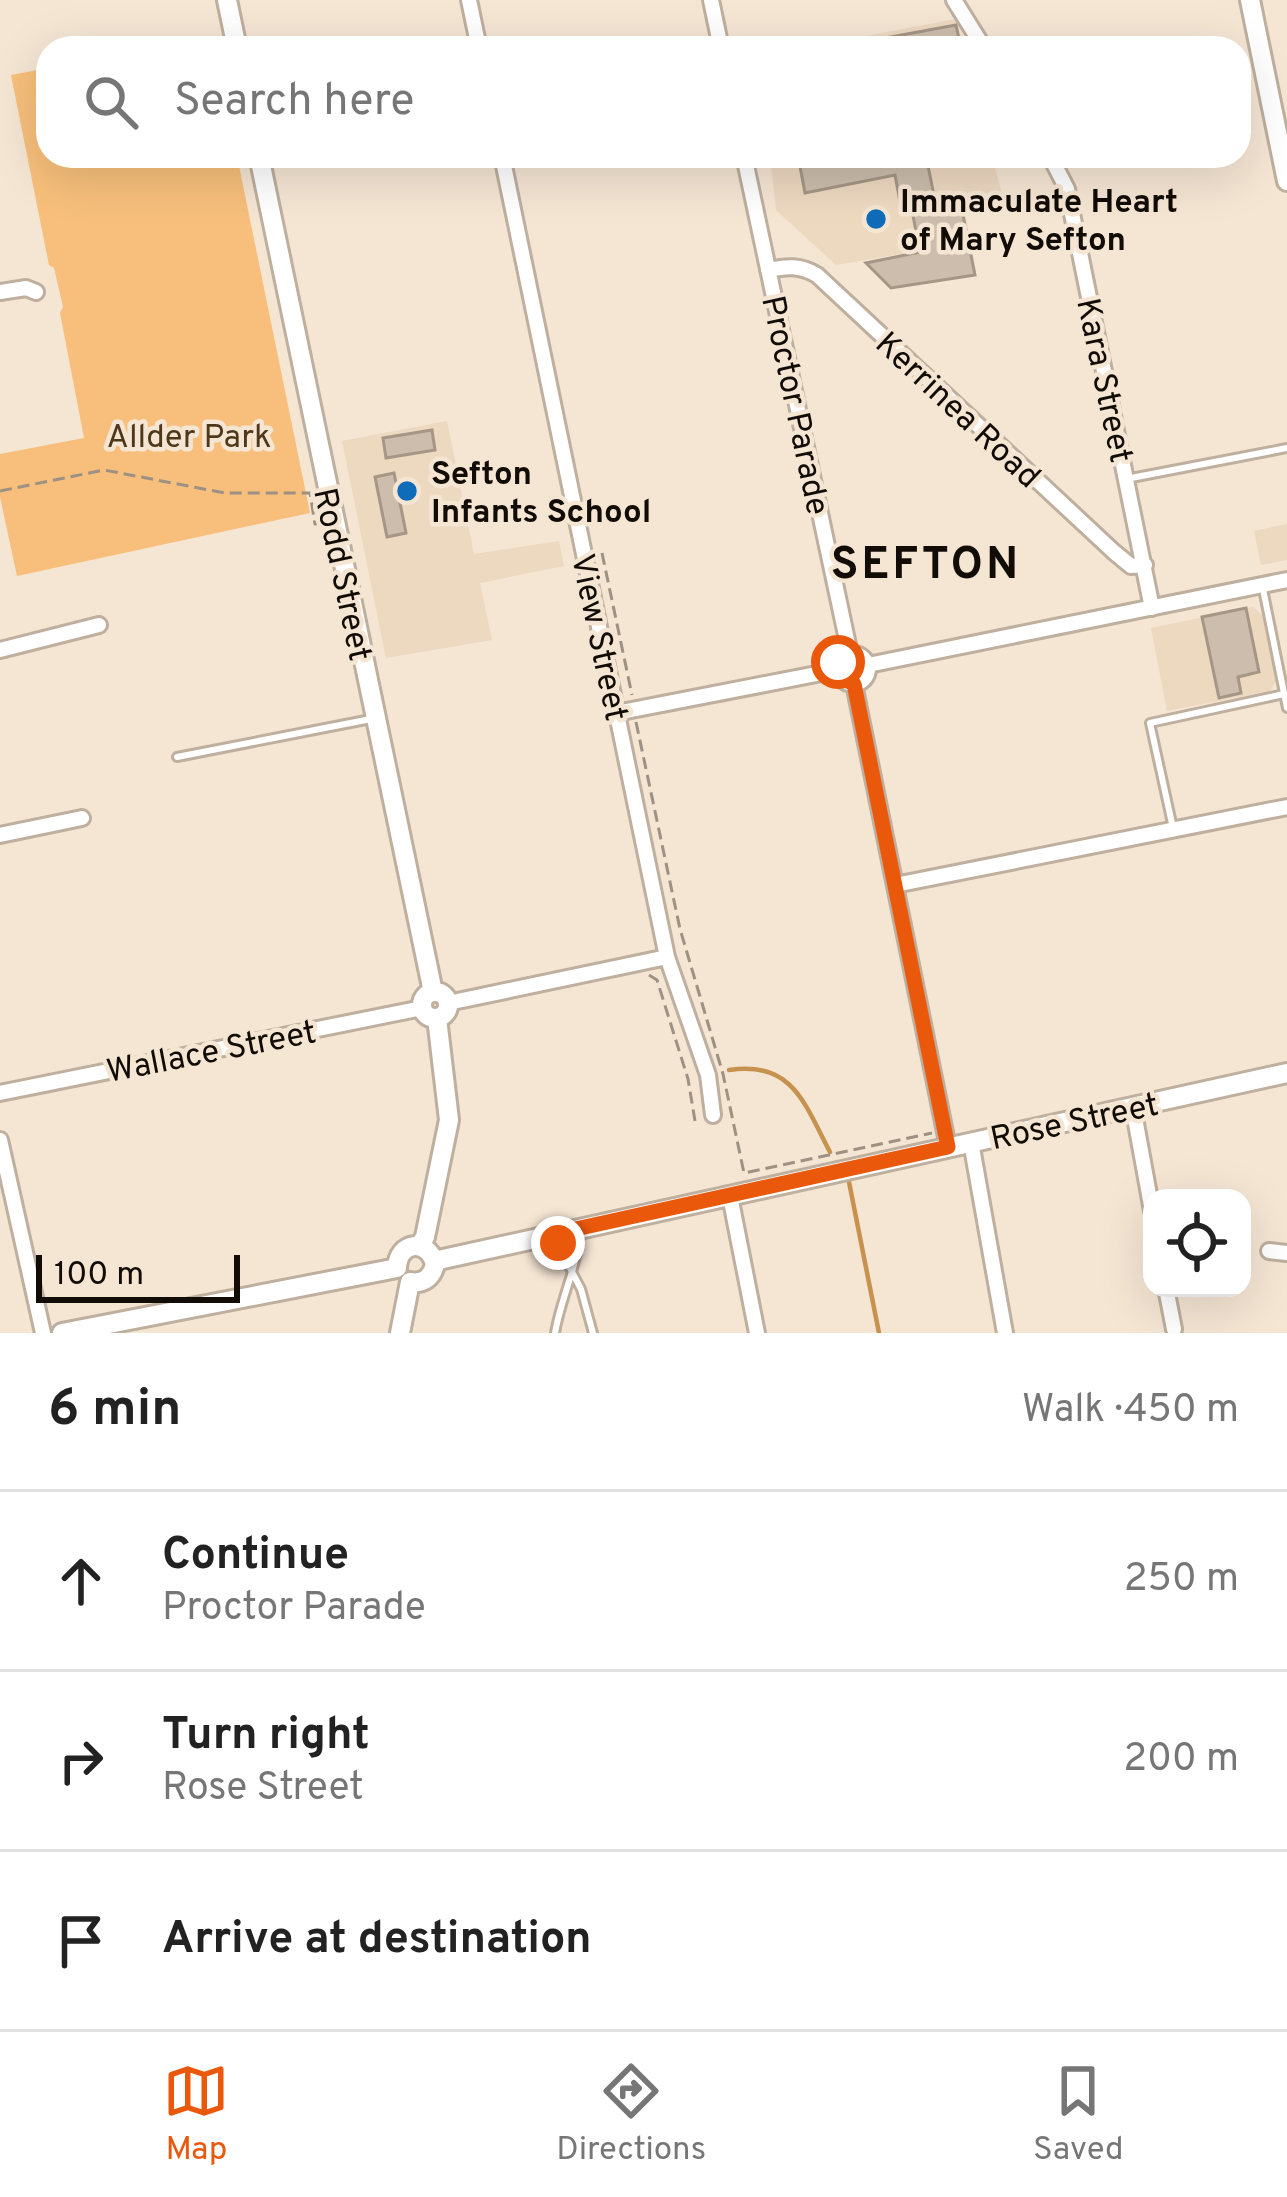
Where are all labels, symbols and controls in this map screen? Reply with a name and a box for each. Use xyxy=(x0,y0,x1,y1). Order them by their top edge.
search box xyxy=(36,36,1251,168)
icon: search xyxy=(78,69,144,135)
text: Search here xyxy=(174,74,414,131)
place label: Immaculate Heart of Mary Sefton xyxy=(900,183,1178,263)
marker: Immaculate Heart of Mary Sefton xyxy=(863,206,889,232)
street label: Proctor Parade xyxy=(749,292,837,519)
street label: Kara Street xyxy=(1064,295,1140,467)
street label: Kerrinea Road xyxy=(865,325,1048,499)
park label: Allder Park xyxy=(106,418,272,460)
place label: Sefton Infants School xyxy=(431,455,651,535)
marker: Sefton Infants School xyxy=(394,478,420,504)
street label: Rodd Street xyxy=(301,485,379,665)
district label: SEFTON xyxy=(831,538,1021,595)
street label: View Street xyxy=(559,551,635,725)
route start xyxy=(811,635,865,689)
street label: Wallace Street xyxy=(103,1013,320,1095)
street label: Rose Street xyxy=(987,1086,1163,1162)
map controls xyxy=(1143,1189,1251,1297)
button: locate xyxy=(1143,1189,1251,1297)
route end xyxy=(531,1216,585,1270)
scale bar xyxy=(36,1249,240,1302)
text: 100 m xyxy=(54,1255,144,1297)
text: 6 min xyxy=(48,1379,181,1444)
text: Walk · 450 m xyxy=(1022,1387,1239,1436)
text: Continue xyxy=(162,1528,349,1585)
icon: ahead xyxy=(48,1548,114,1614)
text: 250 m xyxy=(1124,1556,1239,1605)
text: Proctor Parade xyxy=(162,1585,426,1634)
text: Turn right xyxy=(162,1708,370,1765)
icon: right xyxy=(48,1728,114,1794)
text: 200 m xyxy=(1123,1736,1239,1785)
text: Rose Street xyxy=(162,1765,364,1814)
icon: arrive xyxy=(48,1908,114,1974)
text: Arrive at destination xyxy=(162,1912,592,1969)
tab: Map xyxy=(163,2058,229,2172)
tab: Directions xyxy=(556,2058,706,2172)
tab: Saved xyxy=(1033,2058,1124,2172)

